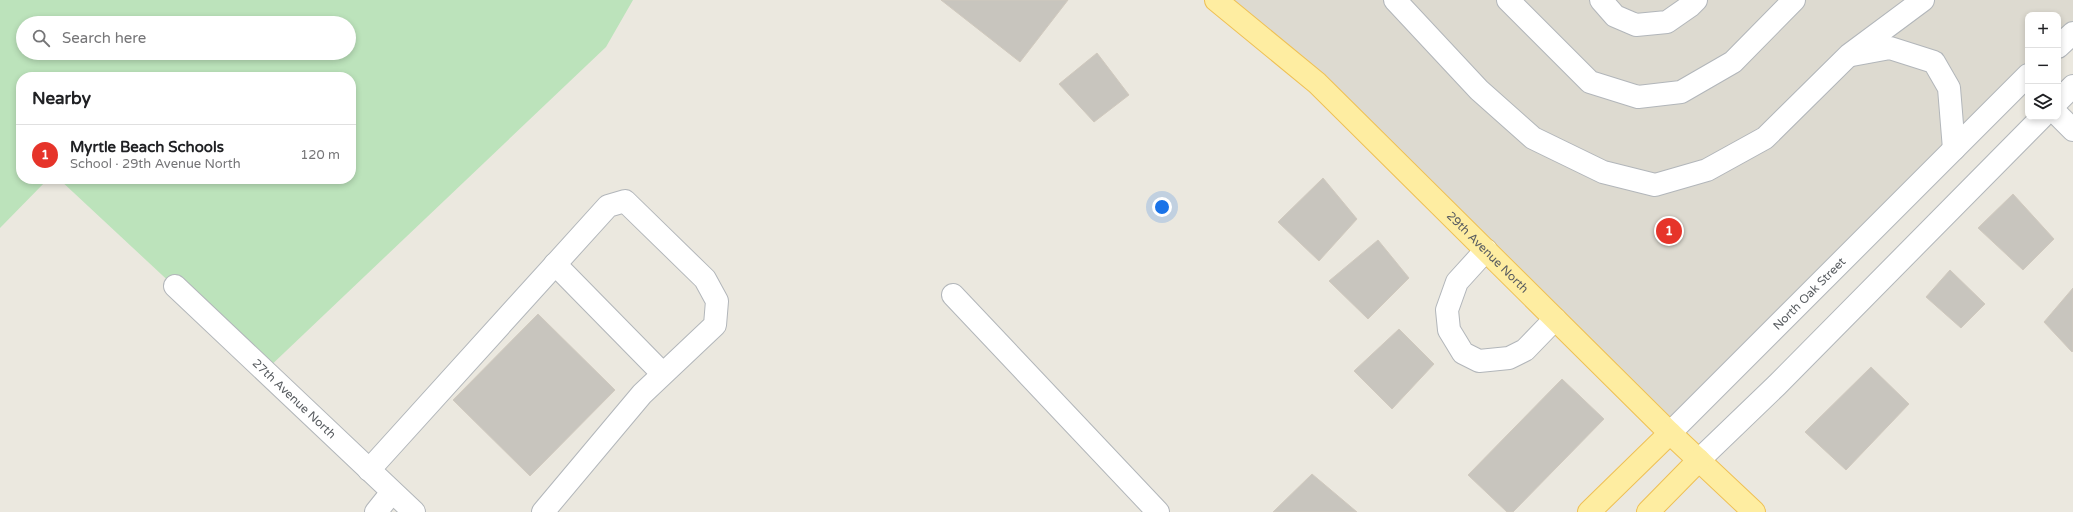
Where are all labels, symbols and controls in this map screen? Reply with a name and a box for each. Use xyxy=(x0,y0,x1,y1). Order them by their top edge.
map controls xyxy=(2025,12,2061,120)
button: + xyxy=(2025,12,2061,48)
search box xyxy=(16,16,356,60)
icon: search xyxy=(30,27,52,49)
text: Search here xyxy=(62,29,146,47)
button: − xyxy=(2025,48,2061,84)
button: layers xyxy=(2025,84,2061,120)
text: Nearby xyxy=(32,88,91,109)
text: Myrtle Beach Schools xyxy=(70,138,224,156)
text: 1 xyxy=(41,147,49,163)
text: 120 m xyxy=(300,147,340,163)
text: School · 29th Avenue North xyxy=(70,156,241,172)
your location xyxy=(1152,197,1172,217)
street label: 29th Avenue North xyxy=(1444,209,1531,296)
pin: 1 xyxy=(1656,216,1682,246)
street label: North Oak Street xyxy=(1770,254,1849,333)
street label: 27th Avenue North xyxy=(250,356,339,441)

